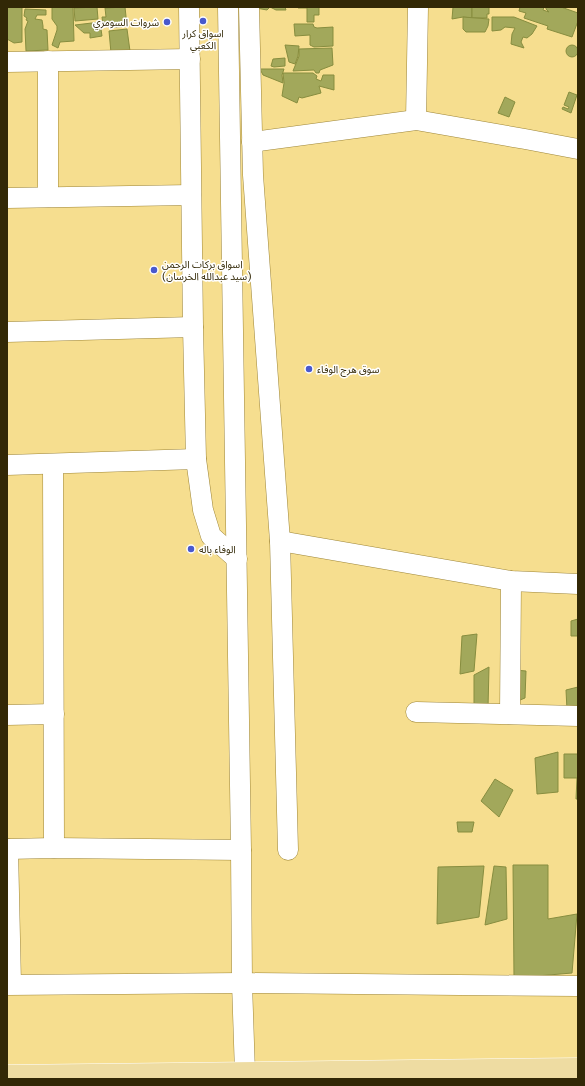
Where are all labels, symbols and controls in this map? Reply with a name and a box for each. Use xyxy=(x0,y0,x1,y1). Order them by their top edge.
place label: شروات السومري xyxy=(93,16,159,30)
marker: اسواق كرار الكعبي xyxy=(198,16,208,26)
marker: شروات السومري xyxy=(162,17,172,27)
place label: اسواق كرار الكعبي xyxy=(181,27,224,53)
place label: اسواق بركات الرحمن (سيد عبدالله الخرسان) xyxy=(162,258,252,283)
marker: اسواق بركات الرحمن (سيد عبدالله الخرسان) xyxy=(149,265,159,275)
place label: سوق هرج الوفاء xyxy=(317,363,379,377)
marker: سوق هرج الوفاء xyxy=(304,364,314,374)
place label: الوفاء باله xyxy=(199,543,236,556)
marker: الوفاء باله xyxy=(186,544,196,554)

